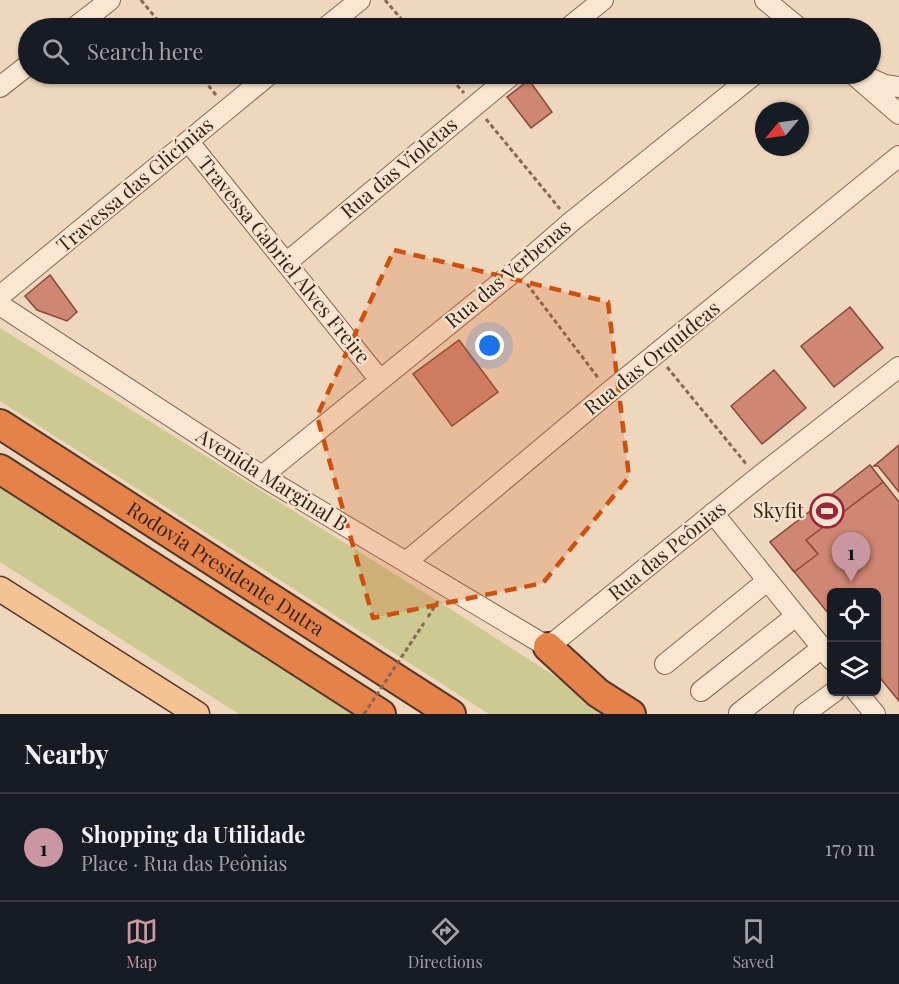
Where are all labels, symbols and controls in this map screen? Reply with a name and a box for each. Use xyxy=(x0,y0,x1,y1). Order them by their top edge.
search box xyxy=(18,18,881,84)
icon: search xyxy=(39,35,72,68)
text: Search here xyxy=(87,36,203,66)
north arrow xyxy=(755,102,809,156)
street label: Travessa das Glicínias xyxy=(50,110,218,257)
street label: Rua das Violetas xyxy=(334,110,462,224)
street label: Travessa Gabriel Alves Freire xyxy=(193,150,377,369)
street label: Rua das Verbenas xyxy=(438,212,576,333)
street label: Rua das Orquídeas xyxy=(577,294,725,420)
your location xyxy=(475,331,504,360)
street label: Avenida Marginal B xyxy=(191,421,354,536)
sports icon: Skyfit xyxy=(809,493,845,529)
street label: Rodovia Presidente Dutra xyxy=(122,494,330,641)
street label: Rua das Peônias xyxy=(602,494,731,606)
place label: Skyfit xyxy=(753,496,805,523)
pin: 1 xyxy=(832,532,870,582)
map controls xyxy=(827,588,881,696)
button: locate xyxy=(827,588,881,642)
button: layers xyxy=(827,642,881,696)
text: Nearby xyxy=(24,736,109,771)
text: Shopping da Utilidade xyxy=(81,819,305,849)
text: 1 xyxy=(40,834,47,861)
text: 170 m xyxy=(825,834,875,861)
text: Place · Rua das Peônias xyxy=(81,849,287,876)
tab: Map xyxy=(125,915,158,972)
tab: Directions xyxy=(408,915,483,972)
tab: Saved xyxy=(732,915,774,972)

